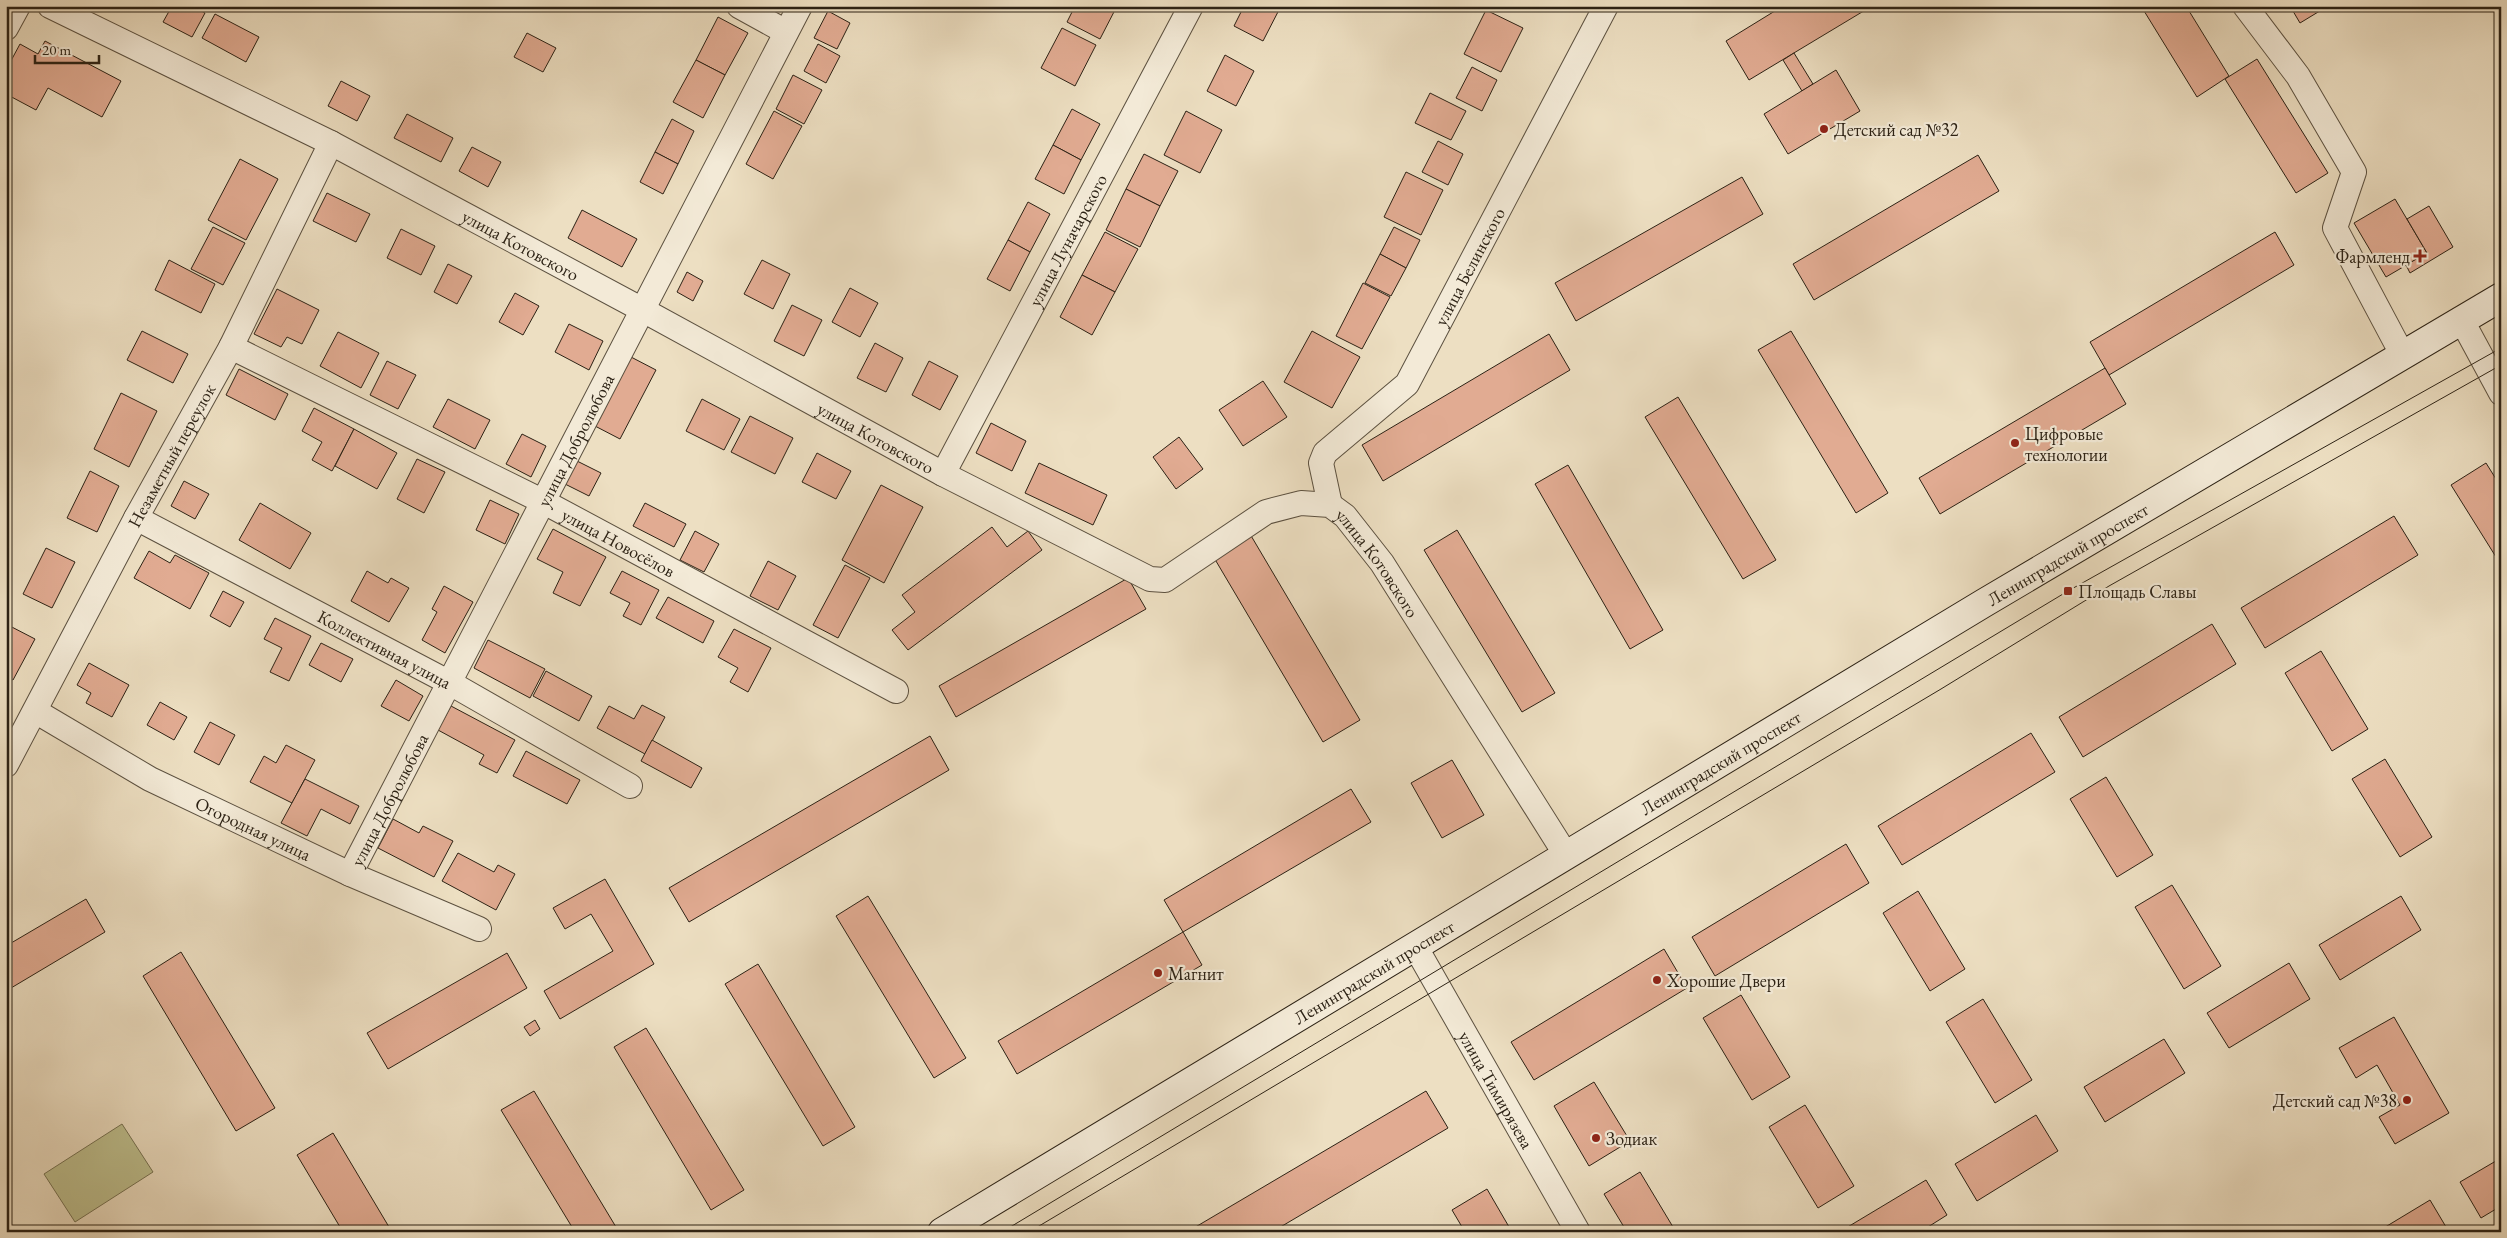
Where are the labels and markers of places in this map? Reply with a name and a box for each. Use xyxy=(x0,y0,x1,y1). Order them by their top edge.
place label: Детский сад №32 xyxy=(1834,118,1959,141)
marker: Детский сад №32 xyxy=(1818,123,1830,135)
place label: Фармленд xyxy=(2335,245,2410,268)
marker: Фармленд xyxy=(2414,250,2426,262)
place label: Цифровые технологии xyxy=(2025,422,2108,466)
marker: Цифровые технологии xyxy=(2009,437,2021,449)
place label: Площадь Славы xyxy=(2078,580,2196,603)
marker: Площадь Славы xyxy=(2062,585,2074,597)
place label: Магнит xyxy=(1168,962,1224,985)
marker: Магнит xyxy=(1152,967,1164,979)
place label: Хорошие Двери xyxy=(1666,969,1786,992)
marker: Хорошие Двери xyxy=(1651,974,1663,986)
place label: Детский сад №38 xyxy=(2273,1089,2397,1112)
marker: Детский сад №38 xyxy=(2401,1094,2413,1106)
place label: Зодиак xyxy=(1606,1127,1658,1150)
marker: Зодиак xyxy=(1590,1132,1602,1144)

